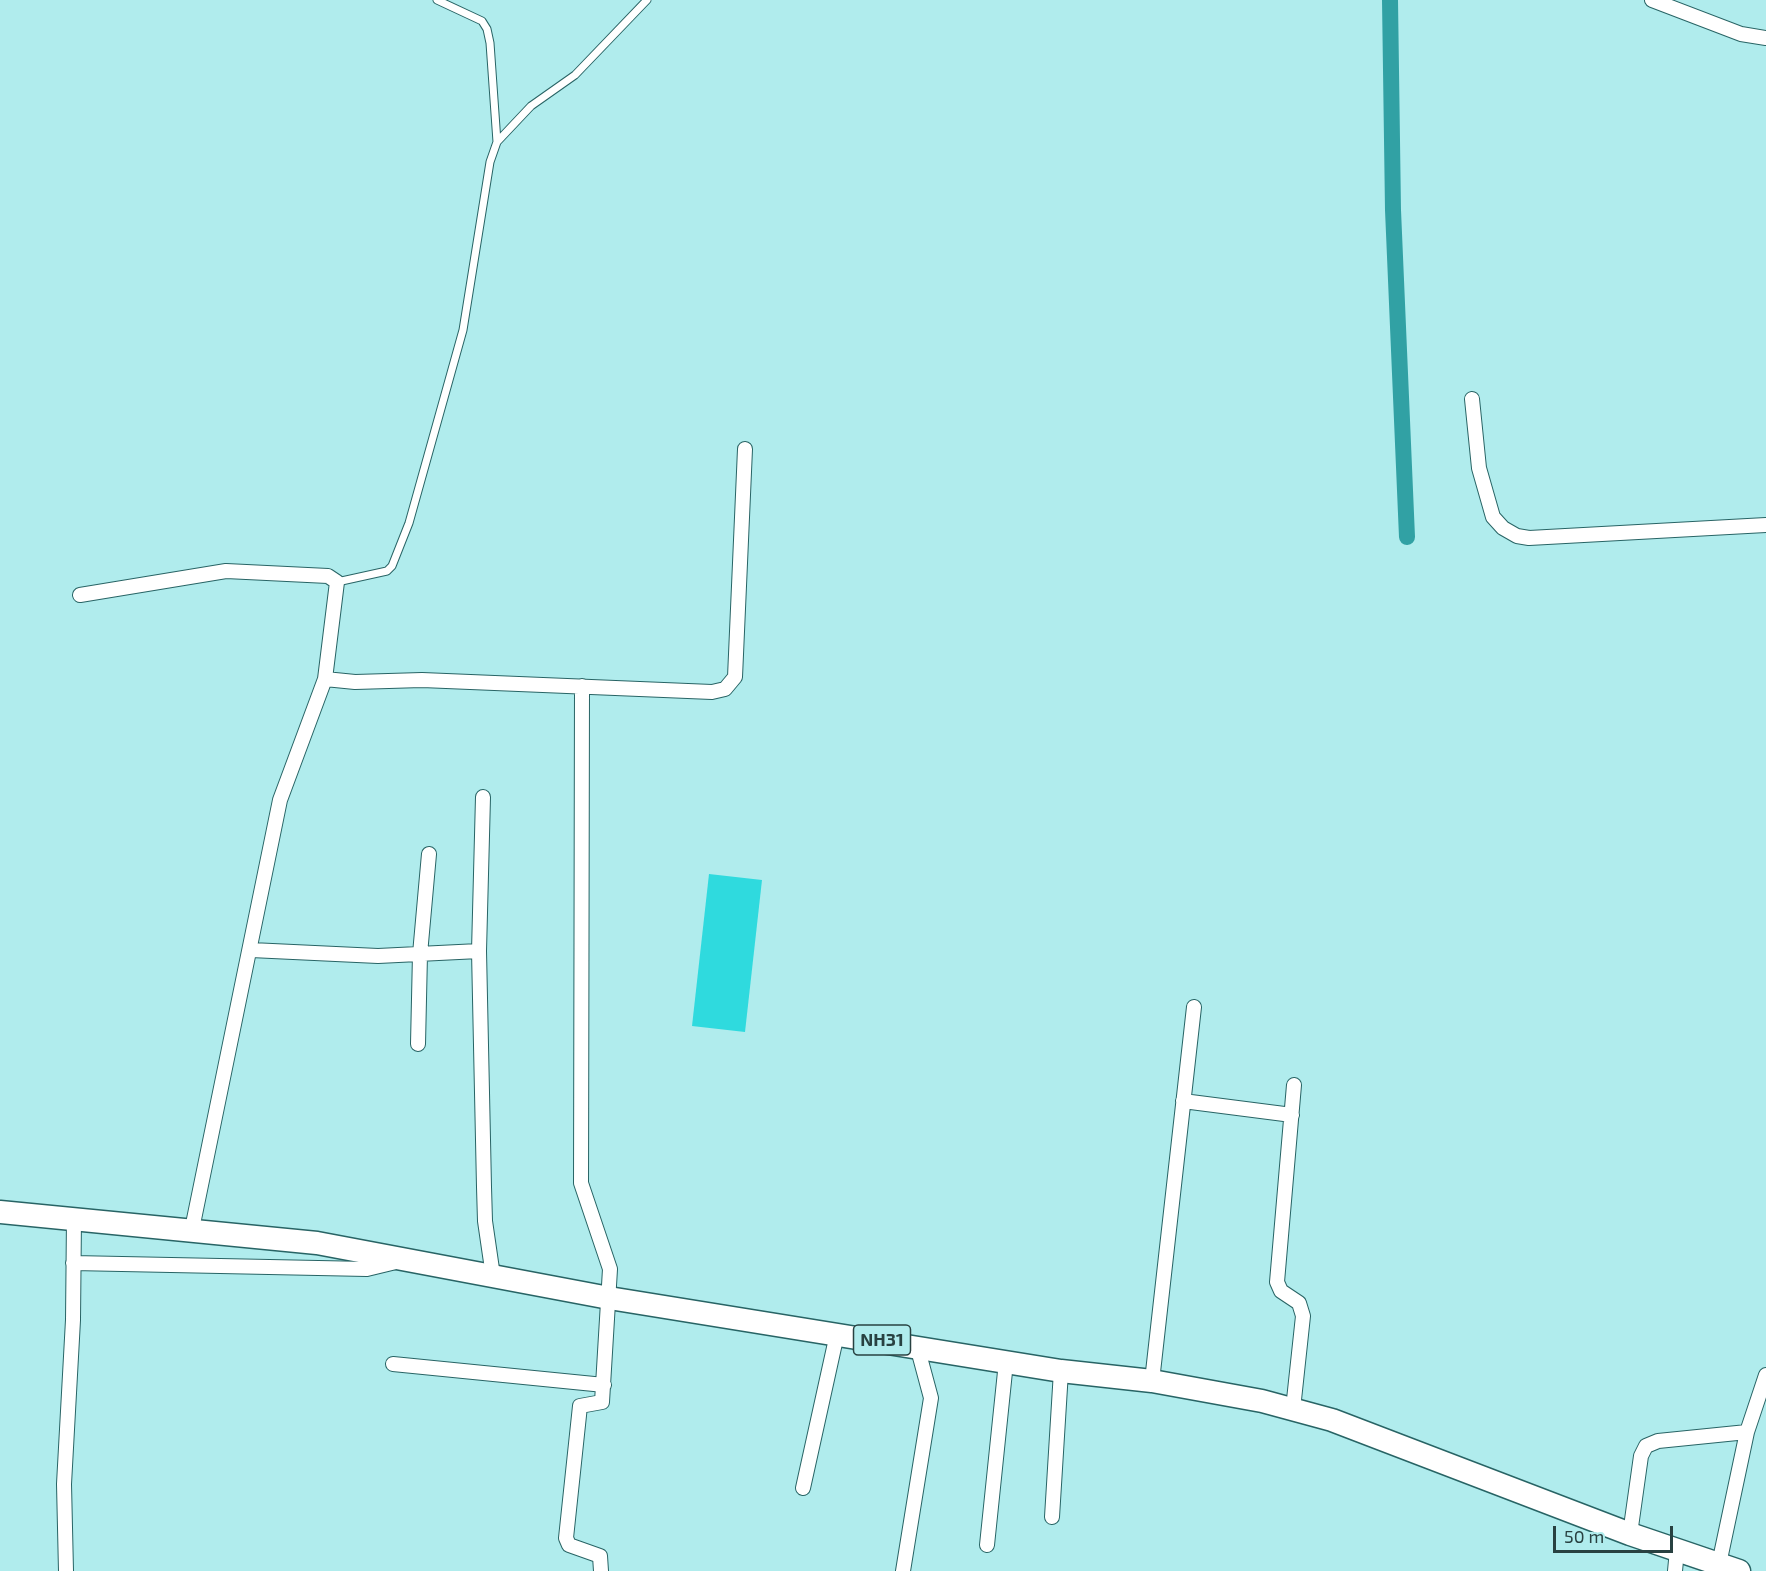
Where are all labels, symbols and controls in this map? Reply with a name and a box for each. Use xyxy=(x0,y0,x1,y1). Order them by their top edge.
road number: NH31 xyxy=(854,1325,910,1355)
scale bar xyxy=(1556,1514,1676,1552)
text: 50 m xyxy=(1564,1525,1604,1547)

